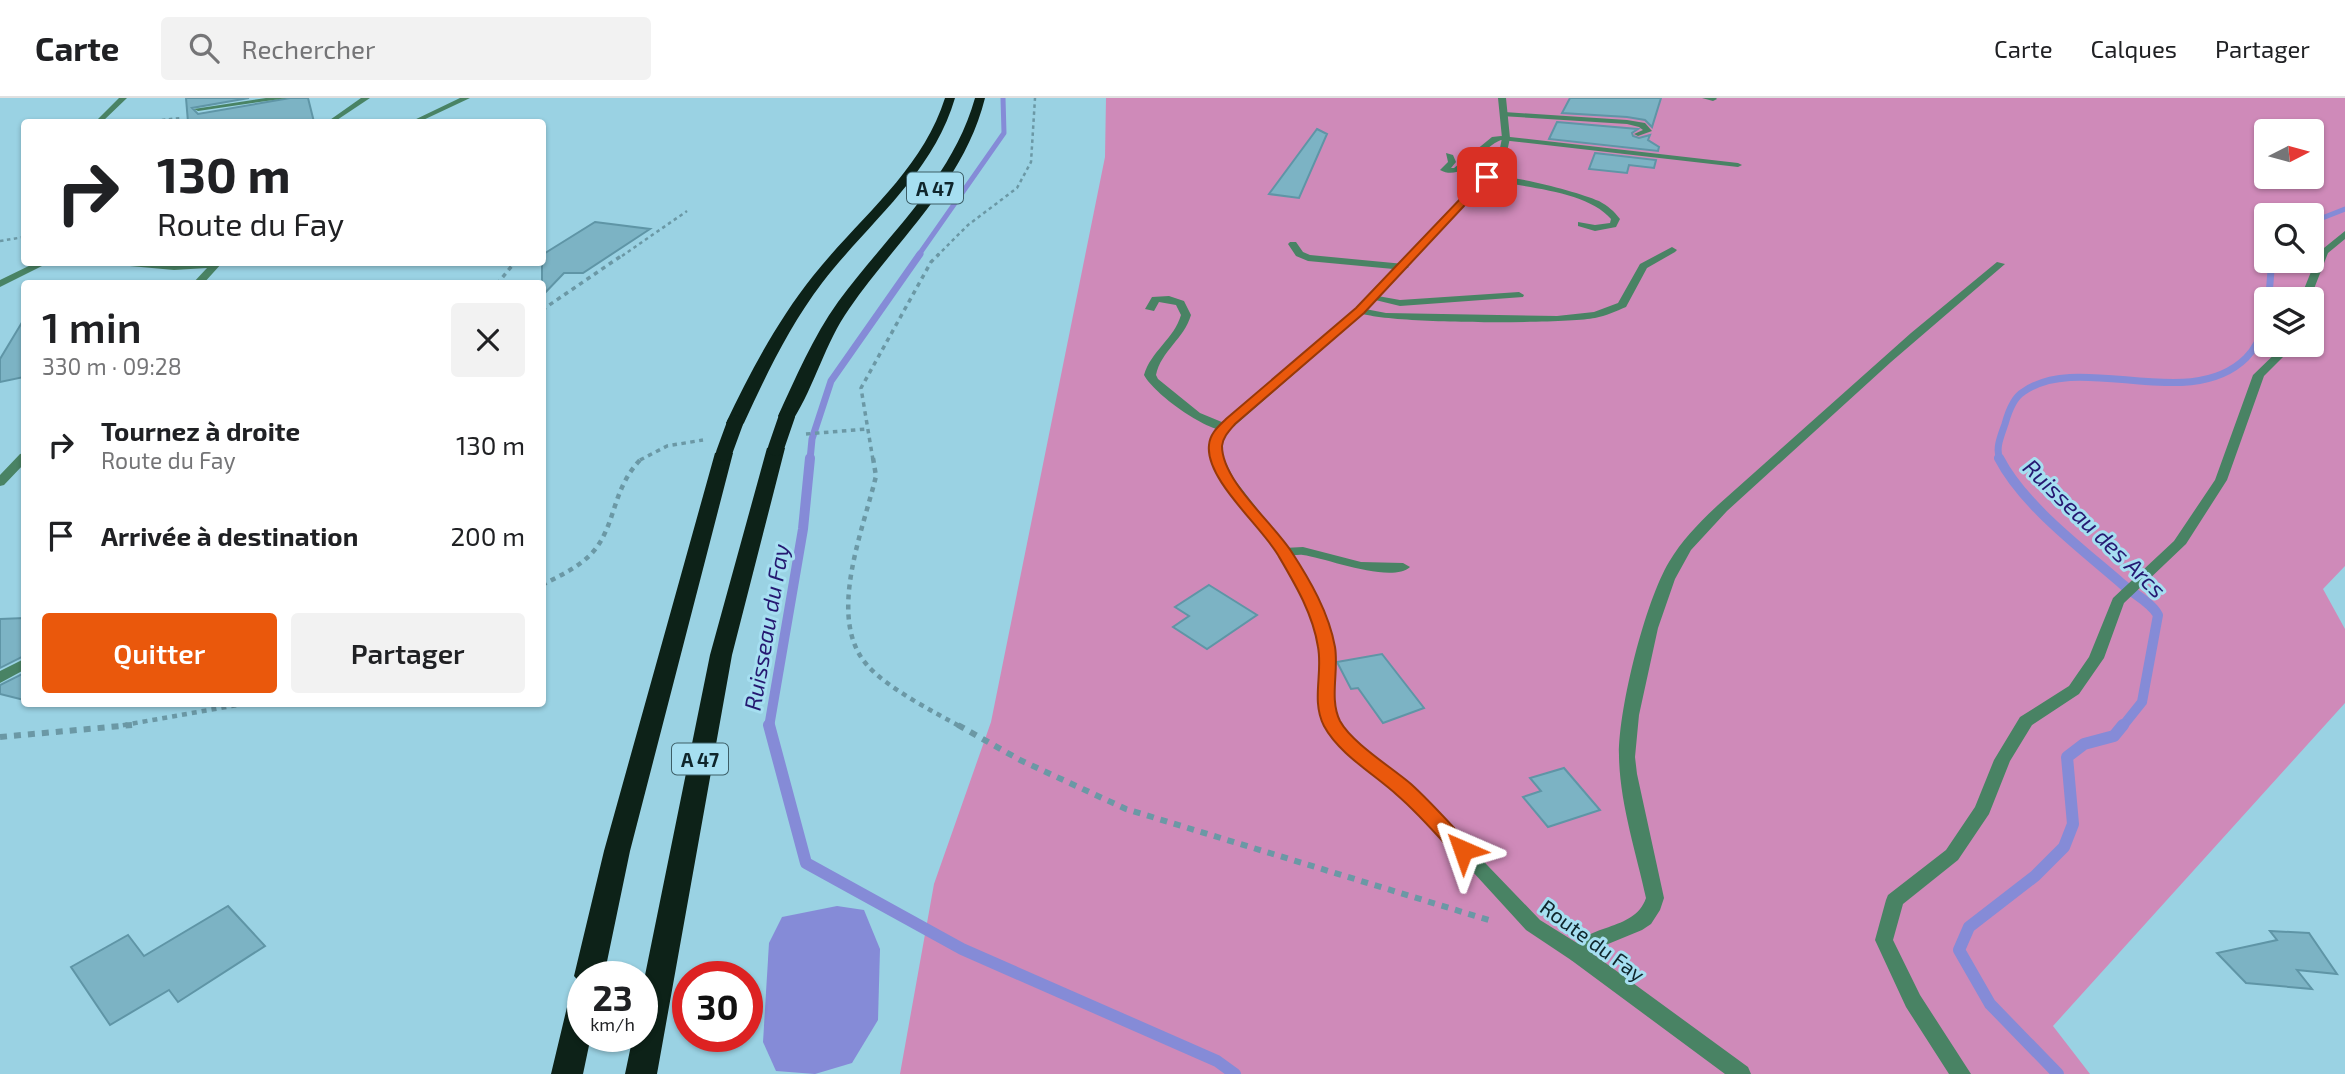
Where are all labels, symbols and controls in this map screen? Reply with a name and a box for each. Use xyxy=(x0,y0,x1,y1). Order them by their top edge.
search box xyxy=(161,17,651,80)
text: Carte xyxy=(35,28,119,68)
icon: search xyxy=(185,29,223,67)
text: Rechercher xyxy=(241,33,375,64)
text: Carte xyxy=(1994,34,2053,63)
text: Calques xyxy=(2091,34,2177,63)
text: Partager xyxy=(2215,34,2310,63)
north arrow xyxy=(2254,119,2324,189)
map controls xyxy=(2254,119,2324,357)
text: 130 m xyxy=(157,144,291,203)
icon: right xyxy=(42,147,133,238)
pin xyxy=(1457,147,1517,207)
icon: arrive xyxy=(1468,158,1506,196)
road number: A 47 xyxy=(907,172,963,204)
button: search xyxy=(2254,203,2324,273)
text: Route du Fay xyxy=(157,204,344,242)
button: layers xyxy=(2254,287,2324,357)
text: 1 min xyxy=(42,301,142,351)
button: close xyxy=(451,303,525,377)
text: 330 m · 09:28 xyxy=(42,352,182,380)
text: Tournez à droite xyxy=(101,415,300,446)
icon: right xyxy=(42,426,80,464)
text: 130 m xyxy=(456,429,525,460)
text: Route du Fay xyxy=(101,446,236,474)
water label: Ruisseau des Arcs xyxy=(2018,453,2172,603)
icon: arrive xyxy=(42,517,80,555)
text: Arrivée à destination xyxy=(101,520,358,551)
text: 200 m xyxy=(450,520,525,551)
water label: Ruisseau du Fay xyxy=(738,541,795,713)
button: Quitter xyxy=(42,613,277,693)
button: Partager xyxy=(291,613,525,693)
road number: A 47 xyxy=(672,744,728,774)
position arrow xyxy=(1426,813,1500,887)
street label: Route du Fay xyxy=(1536,894,1650,986)
speed limit sign: 30 xyxy=(672,961,763,1052)
text: 23 xyxy=(592,976,633,1018)
text: km/h xyxy=(590,1013,635,1035)

